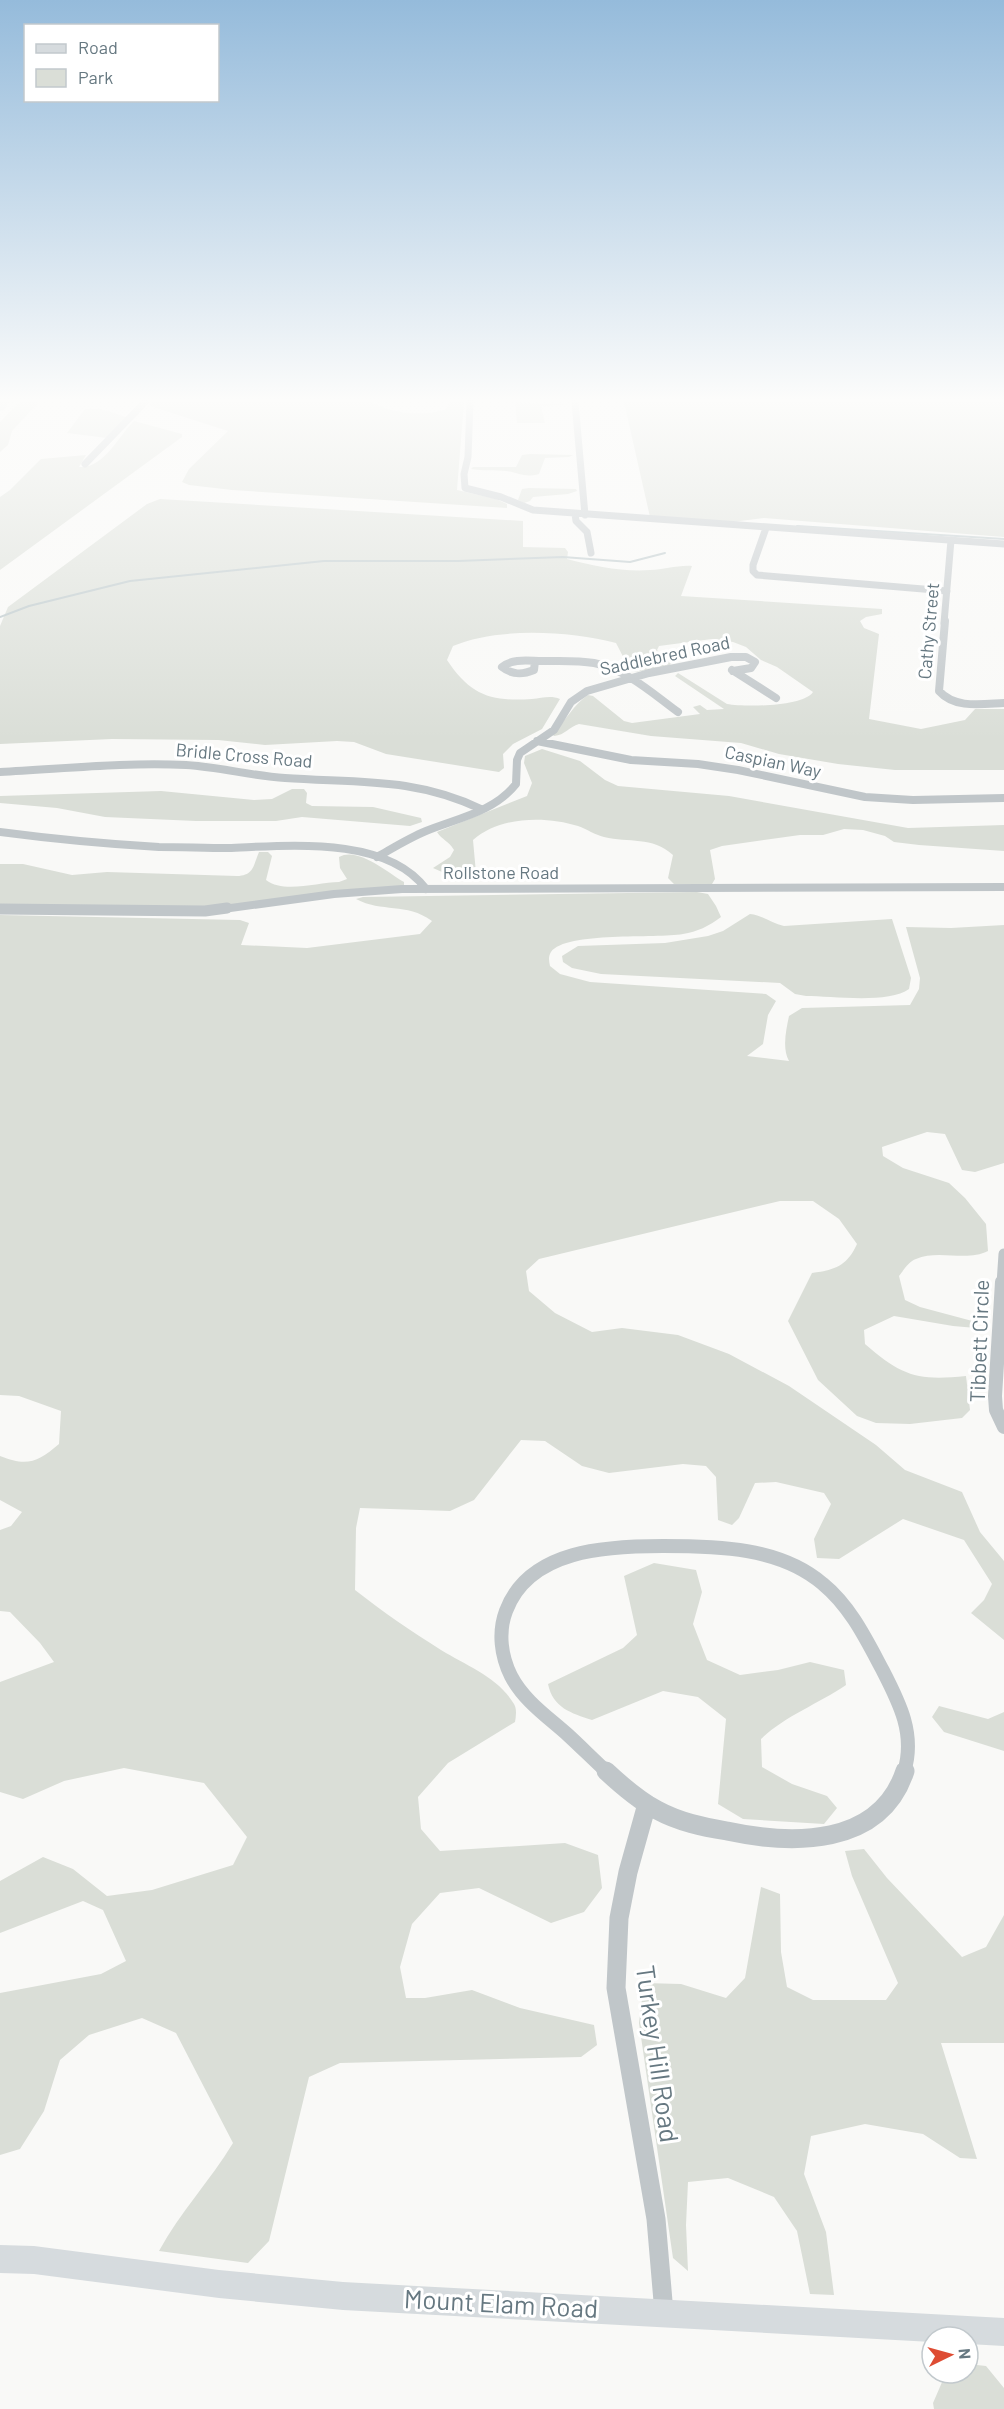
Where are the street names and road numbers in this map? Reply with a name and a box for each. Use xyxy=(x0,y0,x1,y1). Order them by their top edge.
street label: Cathy Street xyxy=(913,582,943,680)
street label: Saddlebred Road xyxy=(598,631,732,680)
street label: Bridle Cross Road xyxy=(175,738,313,772)
street label: Caspian Way xyxy=(723,740,823,782)
street label: Rollstone Road xyxy=(443,861,559,883)
street label: Tibbett Circle xyxy=(964,1279,993,1403)
street label: Turkey Hill Road xyxy=(631,1963,686,2144)
street label: Mount Elam Road xyxy=(403,2282,599,2323)

